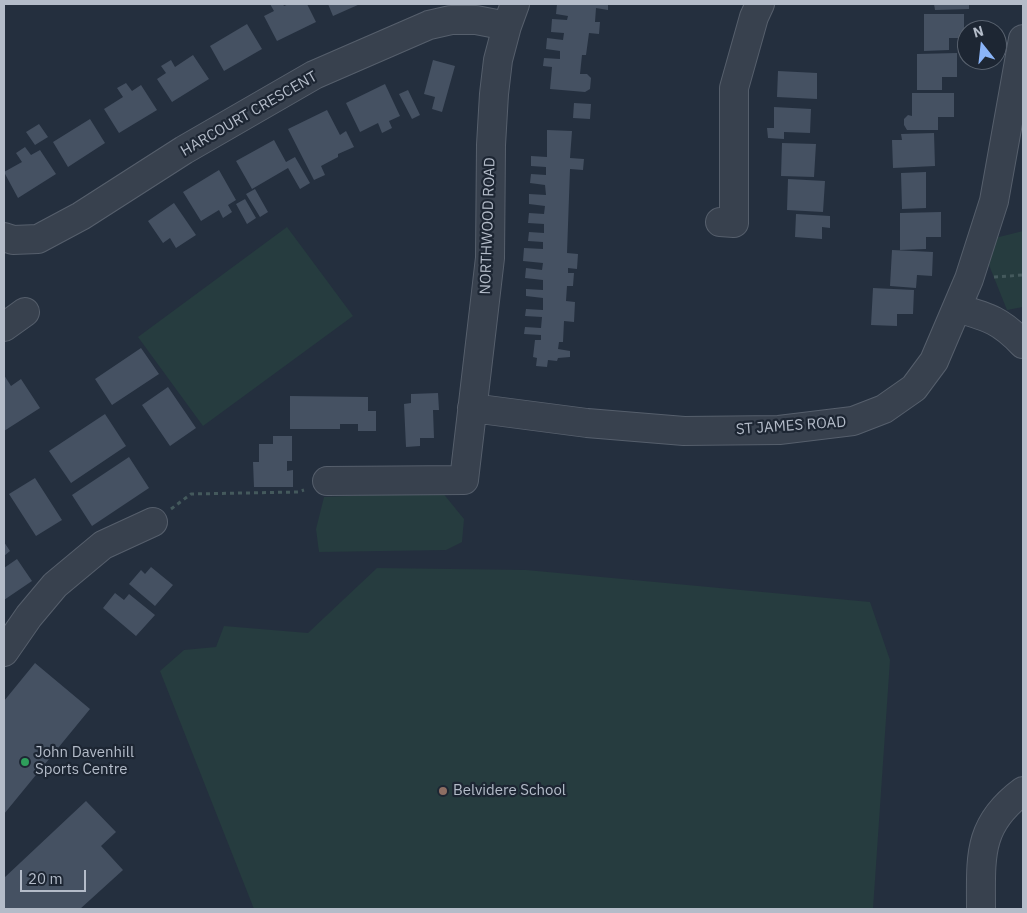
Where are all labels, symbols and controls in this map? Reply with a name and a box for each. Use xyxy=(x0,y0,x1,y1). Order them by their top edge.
north arrow xyxy=(957,20,1007,70)
text: N xyxy=(971,21,985,42)
street label: HARCOURT CRESCENT xyxy=(178,68,320,160)
street label: NORTHWOOD ROAD xyxy=(477,157,499,295)
street label: ST JAMES ROAD xyxy=(735,413,847,439)
place label: John Davenhill Sports Centre xyxy=(35,744,134,779)
marker: John Davenhill Sports Centre xyxy=(19,756,31,768)
place label: Belvidere School xyxy=(453,782,566,800)
marker: Belvidere School xyxy=(437,785,449,797)
scale bar xyxy=(22,860,89,892)
text: 20 m xyxy=(28,869,63,888)

